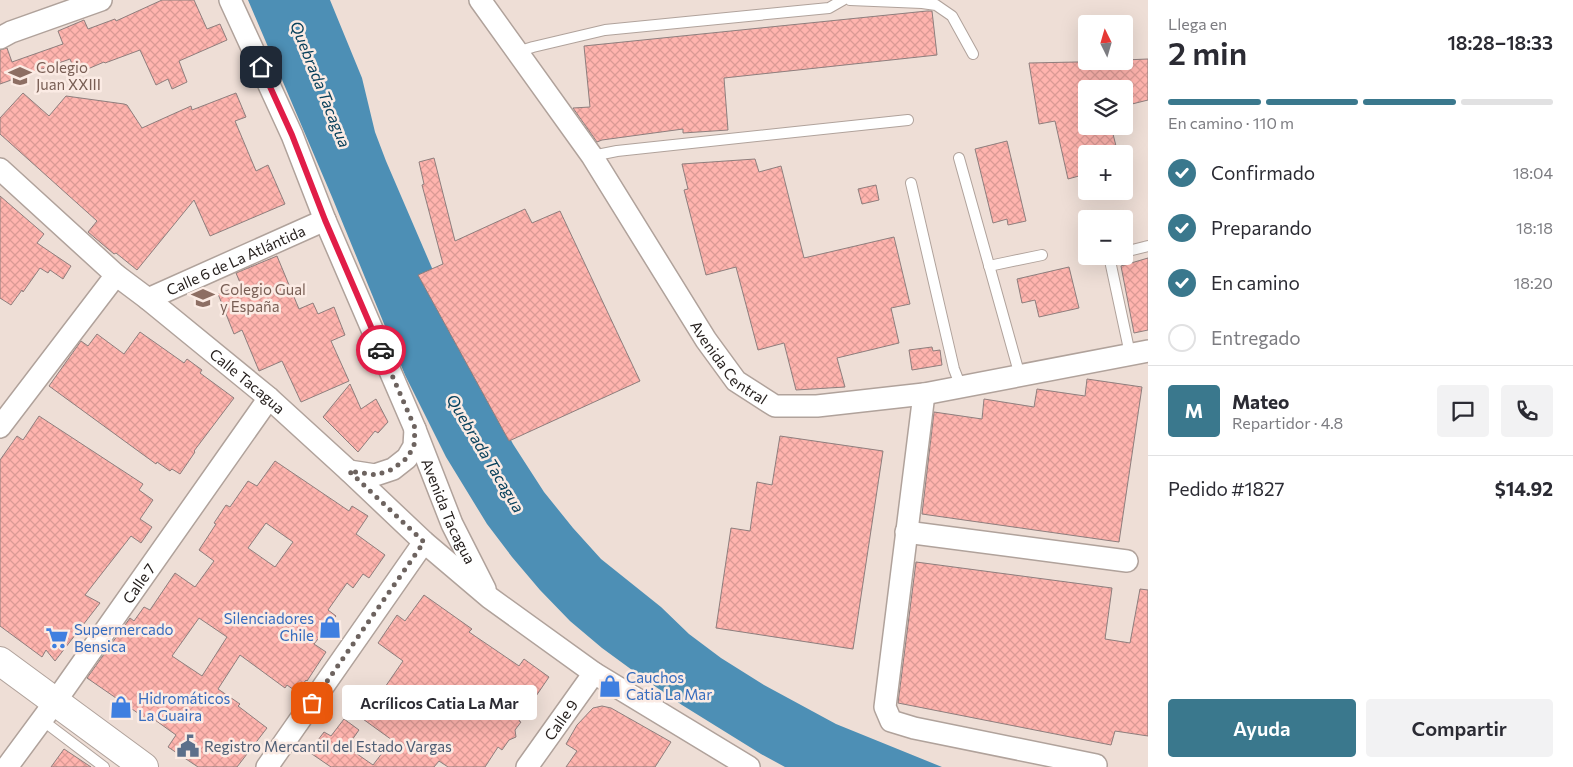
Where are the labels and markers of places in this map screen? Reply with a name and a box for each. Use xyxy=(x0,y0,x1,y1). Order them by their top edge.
pin xyxy=(240,46,282,88)
place label: Colegio Juan XXIII xyxy=(36,58,101,93)
school or university icon: Colegio Juan XXIII xyxy=(7,63,33,89)
place label: Colegio Gual y España xyxy=(220,280,306,315)
school or university icon: Colegio Gual y España xyxy=(190,285,216,311)
place label: Silenciadores Chile xyxy=(224,609,314,644)
shop icon: Silenciadores Chile xyxy=(317,614,343,640)
place label: Supermercado Bensica xyxy=(74,620,174,655)
supermarket icon: Supermercado Bensica xyxy=(44,625,70,651)
place label: Cauchos Catia La Mar xyxy=(626,668,712,703)
shop icon: Cauchos Catia La Mar xyxy=(597,673,623,699)
pin xyxy=(291,682,333,724)
callout: Acrílicos Catia La Mar xyxy=(342,686,537,720)
place label: Hidromáticos La Guaira xyxy=(138,689,231,724)
shop icon: Hidromáticos La Guaira xyxy=(108,694,134,720)
public building icon: Registro Mercantil del Estado Vargas xyxy=(175,733,201,759)
place label: Registro Mercantil del Estado Vargas xyxy=(204,737,452,755)

